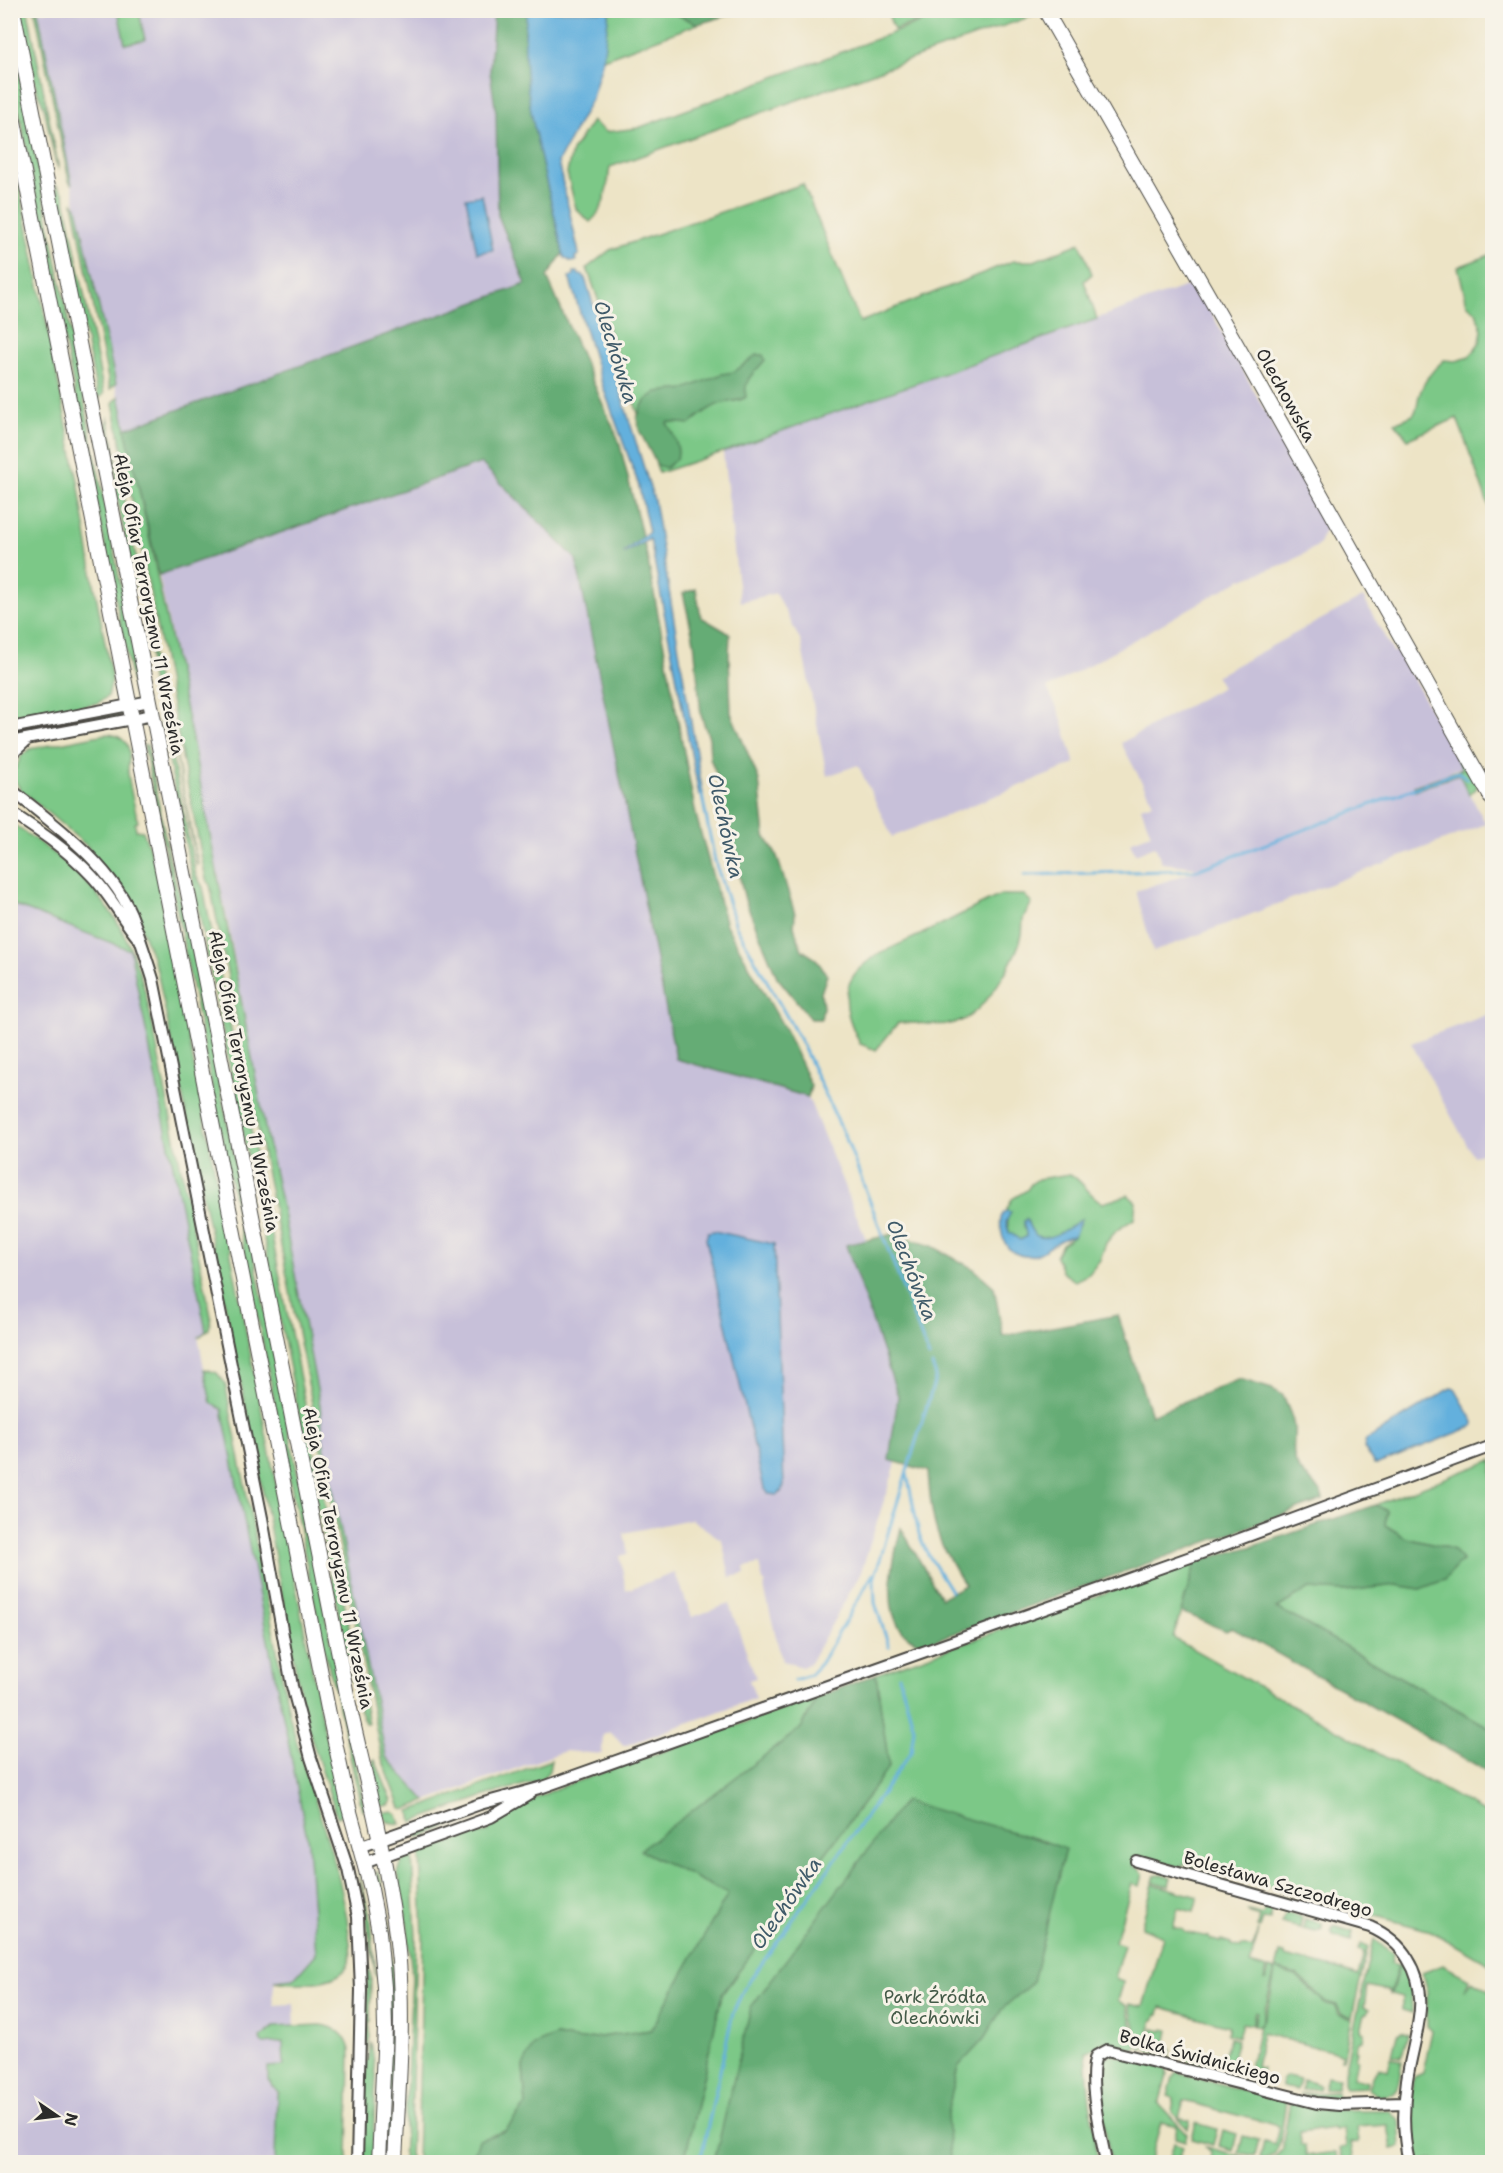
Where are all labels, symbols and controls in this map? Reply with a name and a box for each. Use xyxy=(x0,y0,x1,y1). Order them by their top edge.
water label: Olechówka xyxy=(588,297,644,407)
street label: Olechowska xyxy=(1250,344,1322,446)
street label: Aleja Ofiar Terroryzmu 11 Września xyxy=(108,451,190,757)
water label: Olechówka xyxy=(702,771,750,881)
street label: Aleja Ofiar Terroryzmu 11 Września xyxy=(203,928,285,1234)
water label: Olechówka xyxy=(881,1215,943,1325)
street label: Aleja Ofiar Terroryzmu 11 Września xyxy=(297,1405,379,1711)
street label: Bolesława Szczodrego xyxy=(1181,1846,1375,1922)
water label: Olechówka xyxy=(745,1852,827,1954)
park label: Park Źródła Olechówki xyxy=(884,1985,986,2030)
street label: Bolka Świdnickiego xyxy=(1117,2024,1283,2090)
north arrow xyxy=(27,2086,87,2146)
text: N xyxy=(59,2111,83,2128)

